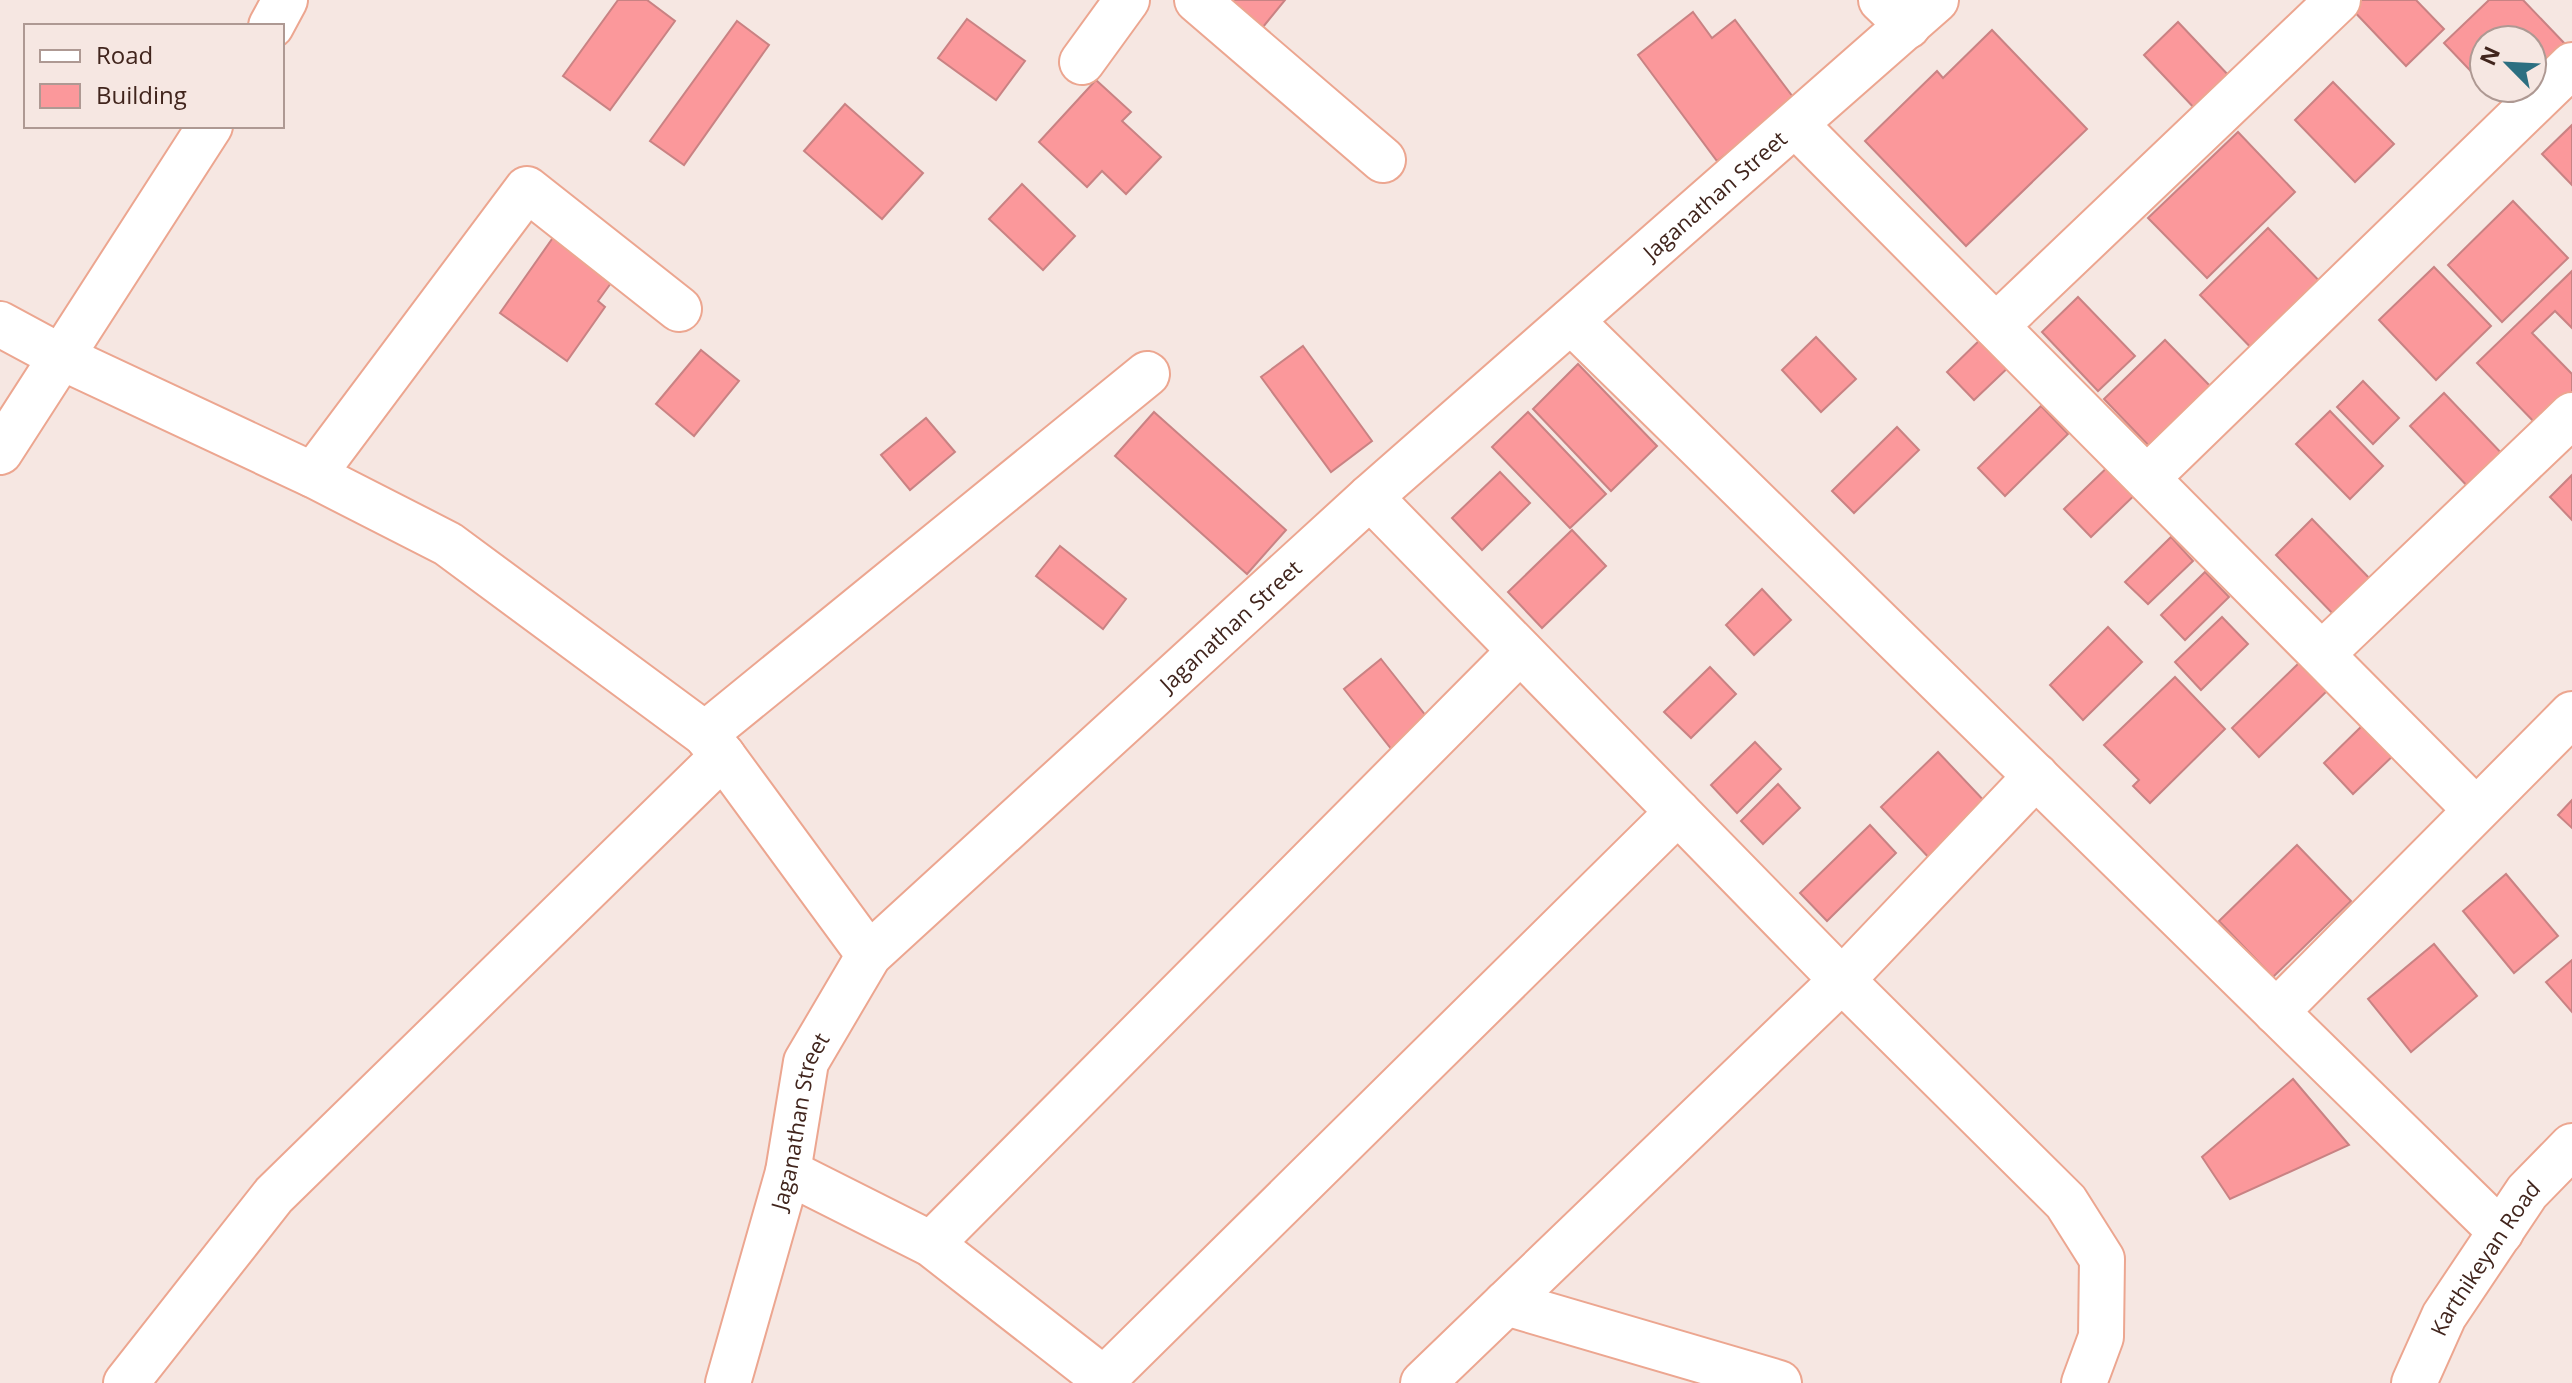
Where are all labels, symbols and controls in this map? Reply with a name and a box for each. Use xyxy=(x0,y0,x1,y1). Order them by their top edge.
legend xyxy=(24,24,284,128)
north arrow xyxy=(2468,24,2548,104)
text: Road xyxy=(96,38,153,71)
text: N xyxy=(2471,41,2506,70)
text: Building xyxy=(96,78,187,111)
street label: Jaganathan Street xyxy=(1634,123,1793,267)
street label: Jaganathan Street xyxy=(1151,552,1307,699)
street label: Jaganathan Street xyxy=(762,1026,835,1215)
street label: Karthikeyan Road xyxy=(2422,1173,2546,1340)

